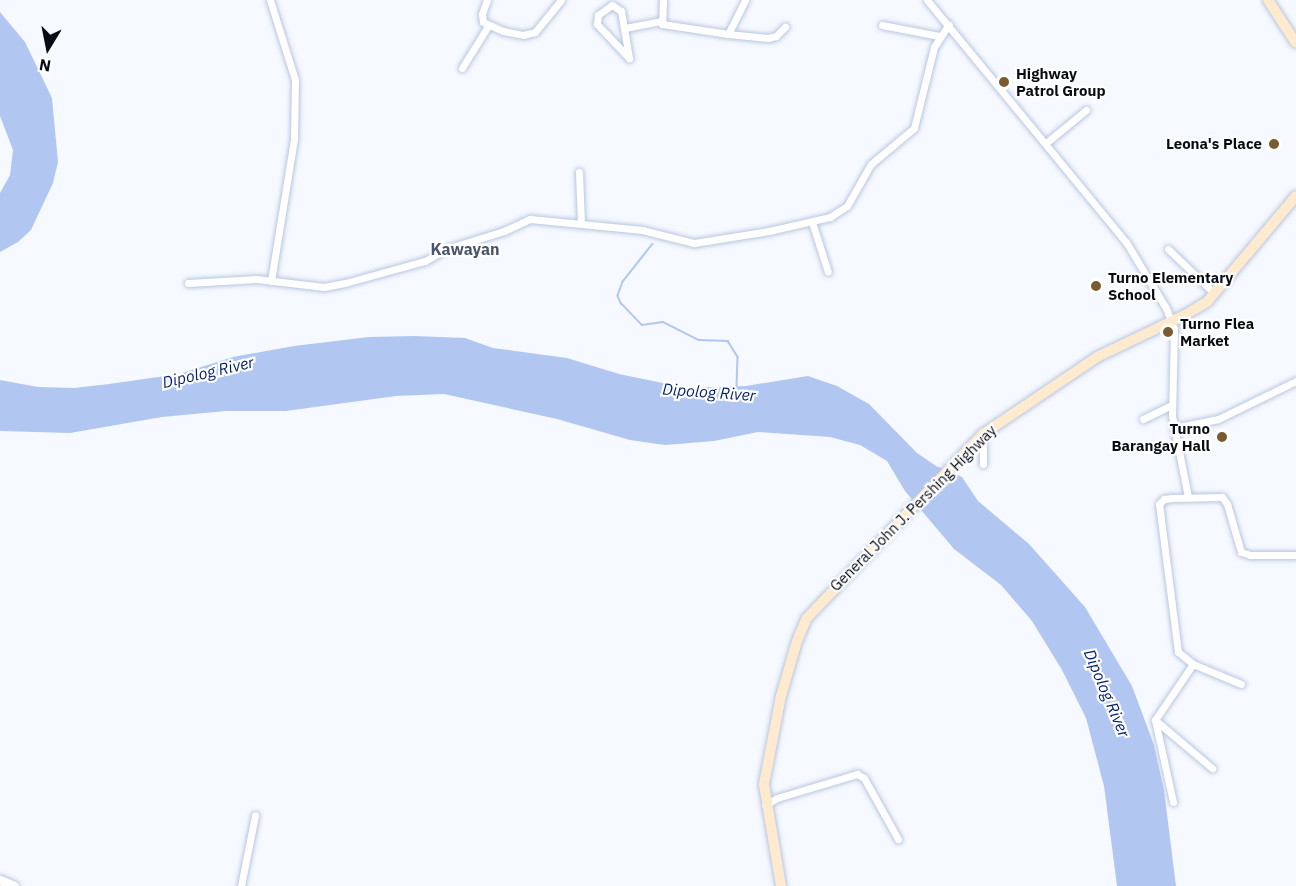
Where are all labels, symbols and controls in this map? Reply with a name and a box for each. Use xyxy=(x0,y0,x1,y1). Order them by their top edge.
north arrow xyxy=(18,18,78,78)
text: N xyxy=(37,55,52,77)
place label: Highway Patrol Group xyxy=(1016,64,1106,99)
marker: Highway Patrol Group xyxy=(997,75,1011,89)
place label: Leona's Place xyxy=(1166,135,1262,153)
marker: Leona's Place xyxy=(1267,137,1281,151)
district label: Kawayan xyxy=(430,239,500,259)
place label: Turno Elementary School xyxy=(1108,268,1233,303)
marker: Turno Elementary School xyxy=(1089,279,1103,293)
place label: Turno Flea Market xyxy=(1180,314,1254,349)
marker: Turno Flea Market xyxy=(1161,325,1175,339)
water label: Dipolog River xyxy=(160,352,256,392)
water label: Dipolog River xyxy=(662,379,756,405)
place label: Turno Barangay Hall xyxy=(1112,419,1210,454)
street label: General John J. Pershing Highway xyxy=(826,421,1000,595)
marker: Turno Barangay Hall xyxy=(1215,430,1229,444)
water label: Dipolog River xyxy=(1080,646,1134,740)

